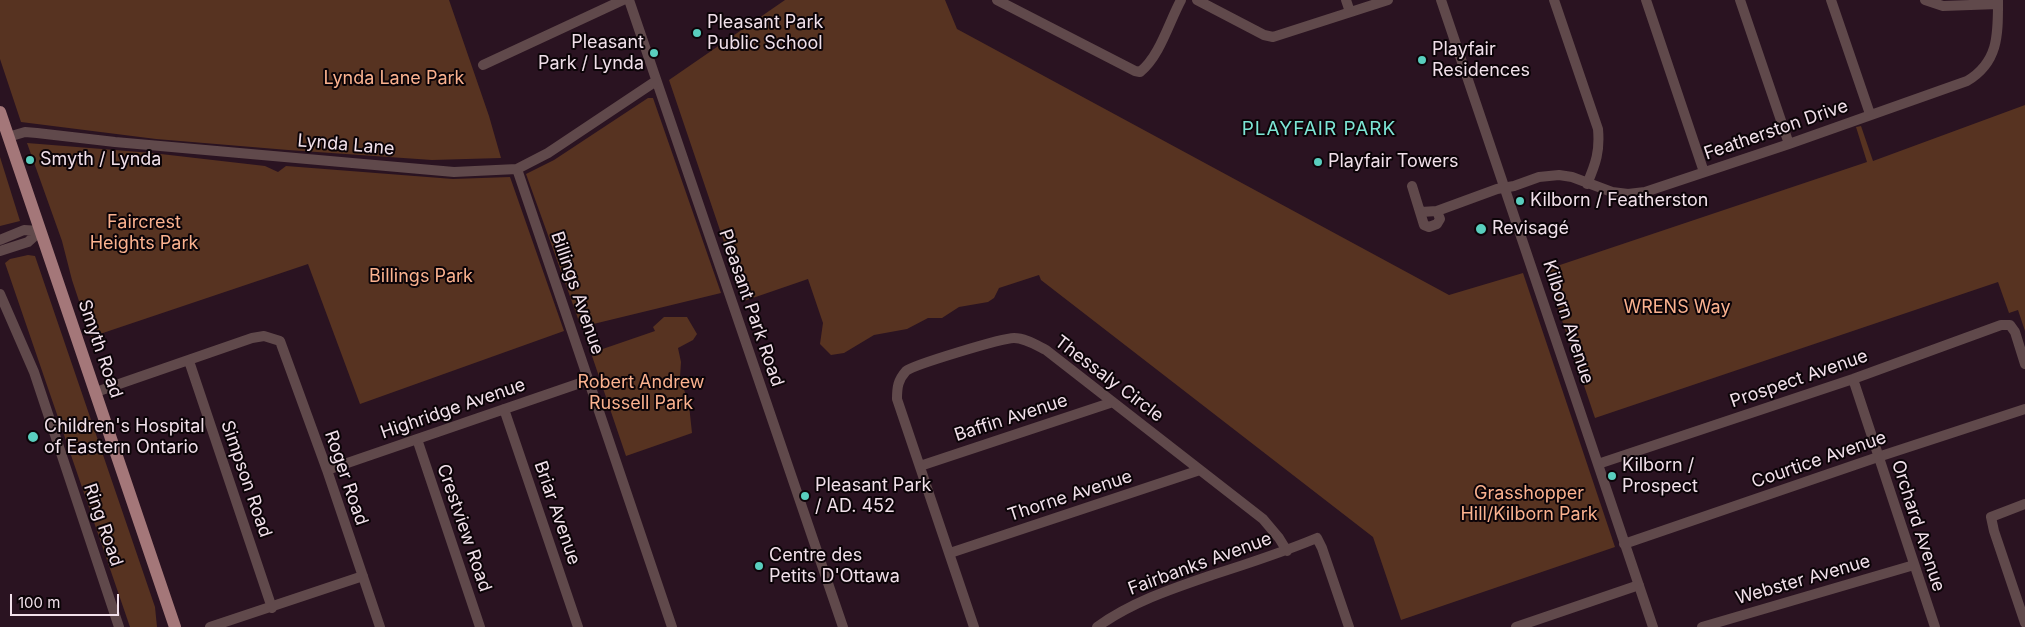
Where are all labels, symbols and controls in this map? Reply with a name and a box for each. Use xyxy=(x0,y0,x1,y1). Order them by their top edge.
place label: Pleasant Park Public School xyxy=(707,12,823,54)
marker: Pleasant Park Public School xyxy=(691,27,703,39)
place label: Pleasant Park / Lynda xyxy=(538,32,644,74)
place label: Playfair Residences xyxy=(1432,39,1530,82)
marker: Pleasant Park / Lynda xyxy=(648,47,660,59)
marker: Playfair Residences xyxy=(1416,54,1428,66)
park label: Lynda Lane Park xyxy=(324,68,464,90)
street label: Featherston Drive xyxy=(1701,95,1851,165)
district label: PLAYFAIR PARK xyxy=(1240,118,1398,140)
street label: Lynda Lane xyxy=(297,130,395,160)
place label: Smyth / Lynda xyxy=(40,149,161,171)
place label: Playfair Towers xyxy=(1328,151,1459,173)
marker: Smyth / Lynda xyxy=(24,154,36,166)
marker: Playfair Towers xyxy=(1312,156,1324,168)
place label: Kilborn / Featherston xyxy=(1530,190,1708,212)
marker: Kilborn / Featherston xyxy=(1514,195,1526,207)
park label: Faircrest Heights Park xyxy=(90,212,198,254)
place label: Revisagé xyxy=(1492,218,1569,240)
marker: Revisagé xyxy=(1474,222,1488,236)
street label: Pleasant Park Road xyxy=(714,227,788,389)
street label: Billings Avenue xyxy=(546,229,608,357)
street label: Kilborn Avenue xyxy=(1538,257,1598,387)
park label: Billings Park xyxy=(369,266,473,288)
street label: Smyth Road xyxy=(73,297,127,401)
park label: WRENS Way xyxy=(1623,297,1731,319)
street label: Thessaly Circle xyxy=(1050,331,1168,427)
street label: Prospect Avenue xyxy=(1727,345,1871,413)
park label: Robert Andrew Russell Park xyxy=(577,372,705,414)
street label: Highridge Avenue xyxy=(378,374,528,444)
street label: Baffin Avenue xyxy=(952,390,1070,446)
place label: Children's Hospital of Eastern Ontario xyxy=(44,416,205,458)
street label: Simpson Road xyxy=(216,418,276,540)
street label: Courtice Avenue xyxy=(1749,427,1889,493)
street label: Roger Road xyxy=(320,428,372,528)
marker: Children's Hospital of Eastern Ontario xyxy=(26,430,40,444)
place label: Kilborn / Prospect xyxy=(1622,455,1698,498)
street label: Orchard Avenue xyxy=(1887,457,1949,595)
street label: Briar Avenue xyxy=(529,458,585,568)
street label: Crestview Road xyxy=(432,461,496,595)
street label: Thorne Avenue xyxy=(1005,466,1135,526)
marker: Kilborn / Prospect xyxy=(1606,470,1618,482)
place label: Pleasant Park / AD. 452 xyxy=(815,475,931,518)
street label: Ring Road xyxy=(79,481,127,569)
park label: Grasshopper Hill/Kilborn Park xyxy=(1460,483,1598,526)
marker: Pleasant Park / AD. 452 xyxy=(799,490,811,502)
street label: Fairbanks Avenue xyxy=(1125,528,1275,600)
place label: Centre des Petits D'Ottawa xyxy=(769,545,900,588)
street label: Webster Avenue xyxy=(1733,550,1873,610)
marker: Centre des Petits D'Ottawa xyxy=(753,560,765,572)
scale bar xyxy=(12,584,121,616)
text: 100 m xyxy=(18,593,60,612)

